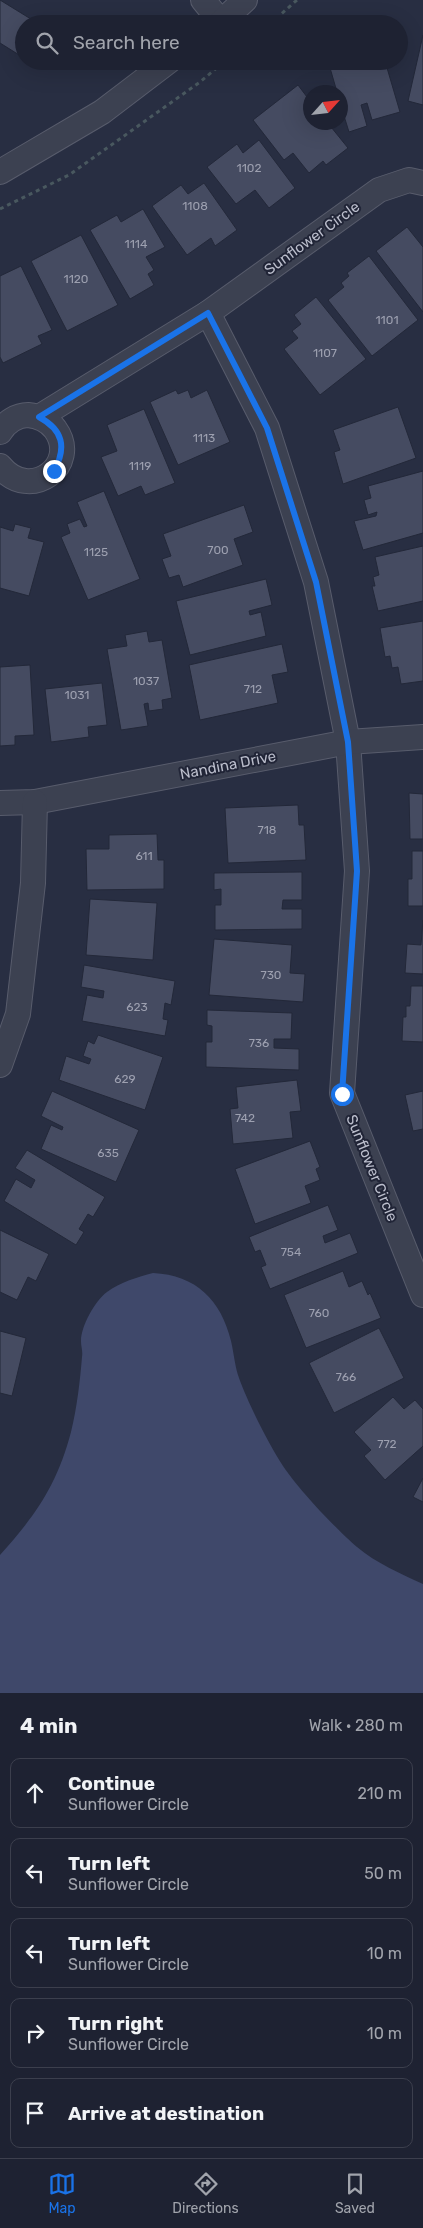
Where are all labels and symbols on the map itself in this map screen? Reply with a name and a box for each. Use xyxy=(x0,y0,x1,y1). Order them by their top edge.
north arrow xyxy=(303,85,348,130)
house number: 1102 xyxy=(237,161,261,175)
street label: Sunflower Circle xyxy=(261,197,363,279)
house number: 1108 xyxy=(182,199,208,213)
house number: 1114 xyxy=(125,237,148,251)
house number: 1120 xyxy=(64,272,88,286)
house number: 1101 xyxy=(375,313,399,327)
house number: 1107 xyxy=(313,346,337,360)
house number: 1113 xyxy=(193,431,215,445)
house number: 1119 xyxy=(129,459,151,473)
route end xyxy=(43,460,66,483)
house number: 700 xyxy=(207,543,229,557)
house number: 1125 xyxy=(84,545,108,559)
house number: 1037 xyxy=(133,674,159,688)
house number: 712 xyxy=(244,682,262,696)
house number: 1031 xyxy=(65,688,89,702)
street label: Nandina Drive xyxy=(178,747,278,783)
house number: 718 xyxy=(258,823,276,837)
house number: 611 xyxy=(135,849,153,863)
house number: 730 xyxy=(261,968,282,982)
house number: 623 xyxy=(126,1000,148,1014)
house number: 736 xyxy=(249,1036,269,1050)
house number: 629 xyxy=(114,1072,136,1086)
route start xyxy=(331,1083,354,1106)
house number: 742 xyxy=(235,1111,255,1125)
street label: Sunflower Circle xyxy=(342,1112,402,1224)
house number: 635 xyxy=(97,1146,119,1160)
house number: 754 xyxy=(281,1245,302,1259)
house number: 760 xyxy=(309,1306,329,1320)
house number: 766 xyxy=(336,1370,356,1384)
house number: 772 xyxy=(377,1437,397,1451)

